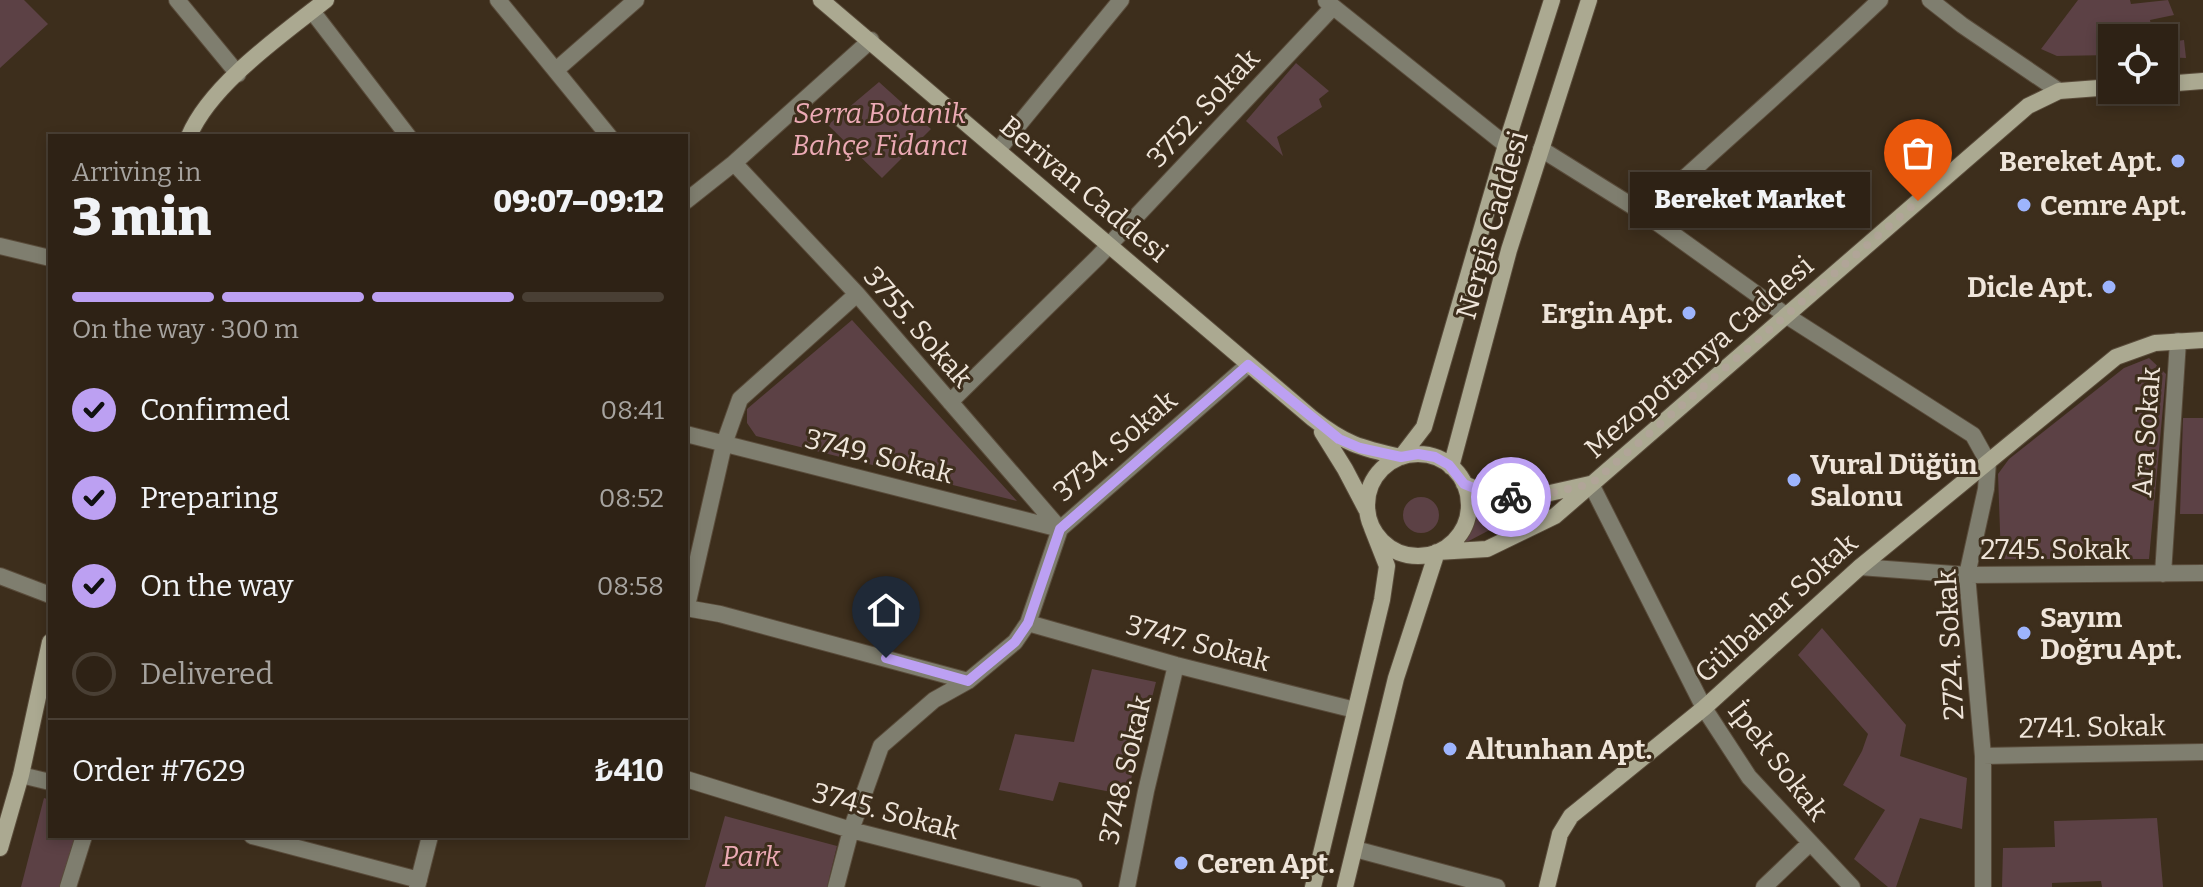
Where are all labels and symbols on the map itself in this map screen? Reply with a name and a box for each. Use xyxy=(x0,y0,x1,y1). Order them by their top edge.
street label: 3752. Sokak xyxy=(1140,42,1266,174)
park label: Serra Botanik Bahçe Fidancı xyxy=(792,97,968,162)
street label: Berivan Caddesi xyxy=(993,109,1175,269)
pin xyxy=(1884,119,1952,201)
street label: Nergis Caddesi xyxy=(1449,127,1535,323)
place label: Bereket Apt. xyxy=(1999,145,2162,178)
marker: Bereket Apt. xyxy=(2169,152,2187,170)
callout: Bereket Market xyxy=(1630,173,1870,229)
place label: Cemre Apt. xyxy=(2040,189,2187,222)
marker: Cemre Apt. xyxy=(2015,196,2033,214)
street label: Mezopotamya Caddesi xyxy=(1578,249,1820,465)
street label: 3755. Sokak xyxy=(857,260,979,394)
place label: Dicle Apt. xyxy=(1967,271,2093,304)
marker: Dicle Apt. xyxy=(2100,278,2118,296)
place label: Ergin Apt. xyxy=(1541,297,1673,330)
marker: Ergin Apt. xyxy=(1680,304,1698,322)
street label: Ara Sokak xyxy=(2125,366,2167,498)
street label: 3734. Sokak xyxy=(1047,384,1183,508)
street label: 3749. Sokak xyxy=(802,422,957,490)
place label: Vural Düğün Salonu xyxy=(1810,448,1977,513)
courier xyxy=(1471,457,1551,537)
marker: Vural Düğün Salonu xyxy=(1785,471,1803,489)
street label: Gülbahar Sokak xyxy=(1688,526,1864,689)
street label: 2745. Sokak xyxy=(1980,533,2130,566)
street label: 2724. Sokak xyxy=(1930,569,1970,721)
pin xyxy=(852,576,920,658)
place label: Sayım Doğru Apt. xyxy=(2040,601,2182,666)
street label: 3747. Sokak xyxy=(1122,608,1274,678)
marker: Sayım Doğru Apt. xyxy=(2015,624,2033,642)
street label: 3748. Sokak xyxy=(1092,692,1158,848)
street label: İpek Sokak xyxy=(1721,695,1835,827)
street label: 2741. Sokak xyxy=(2018,709,2166,745)
place label: Altunhan Apt. xyxy=(1466,733,1652,766)
marker: Altunhan Apt. xyxy=(1441,740,1459,758)
street label: 3745. Sokak xyxy=(809,776,963,846)
park label: Park xyxy=(722,840,781,873)
place label: Ceren Apt. xyxy=(1197,847,1335,880)
marker: Ceren Apt. xyxy=(1172,854,1190,872)

